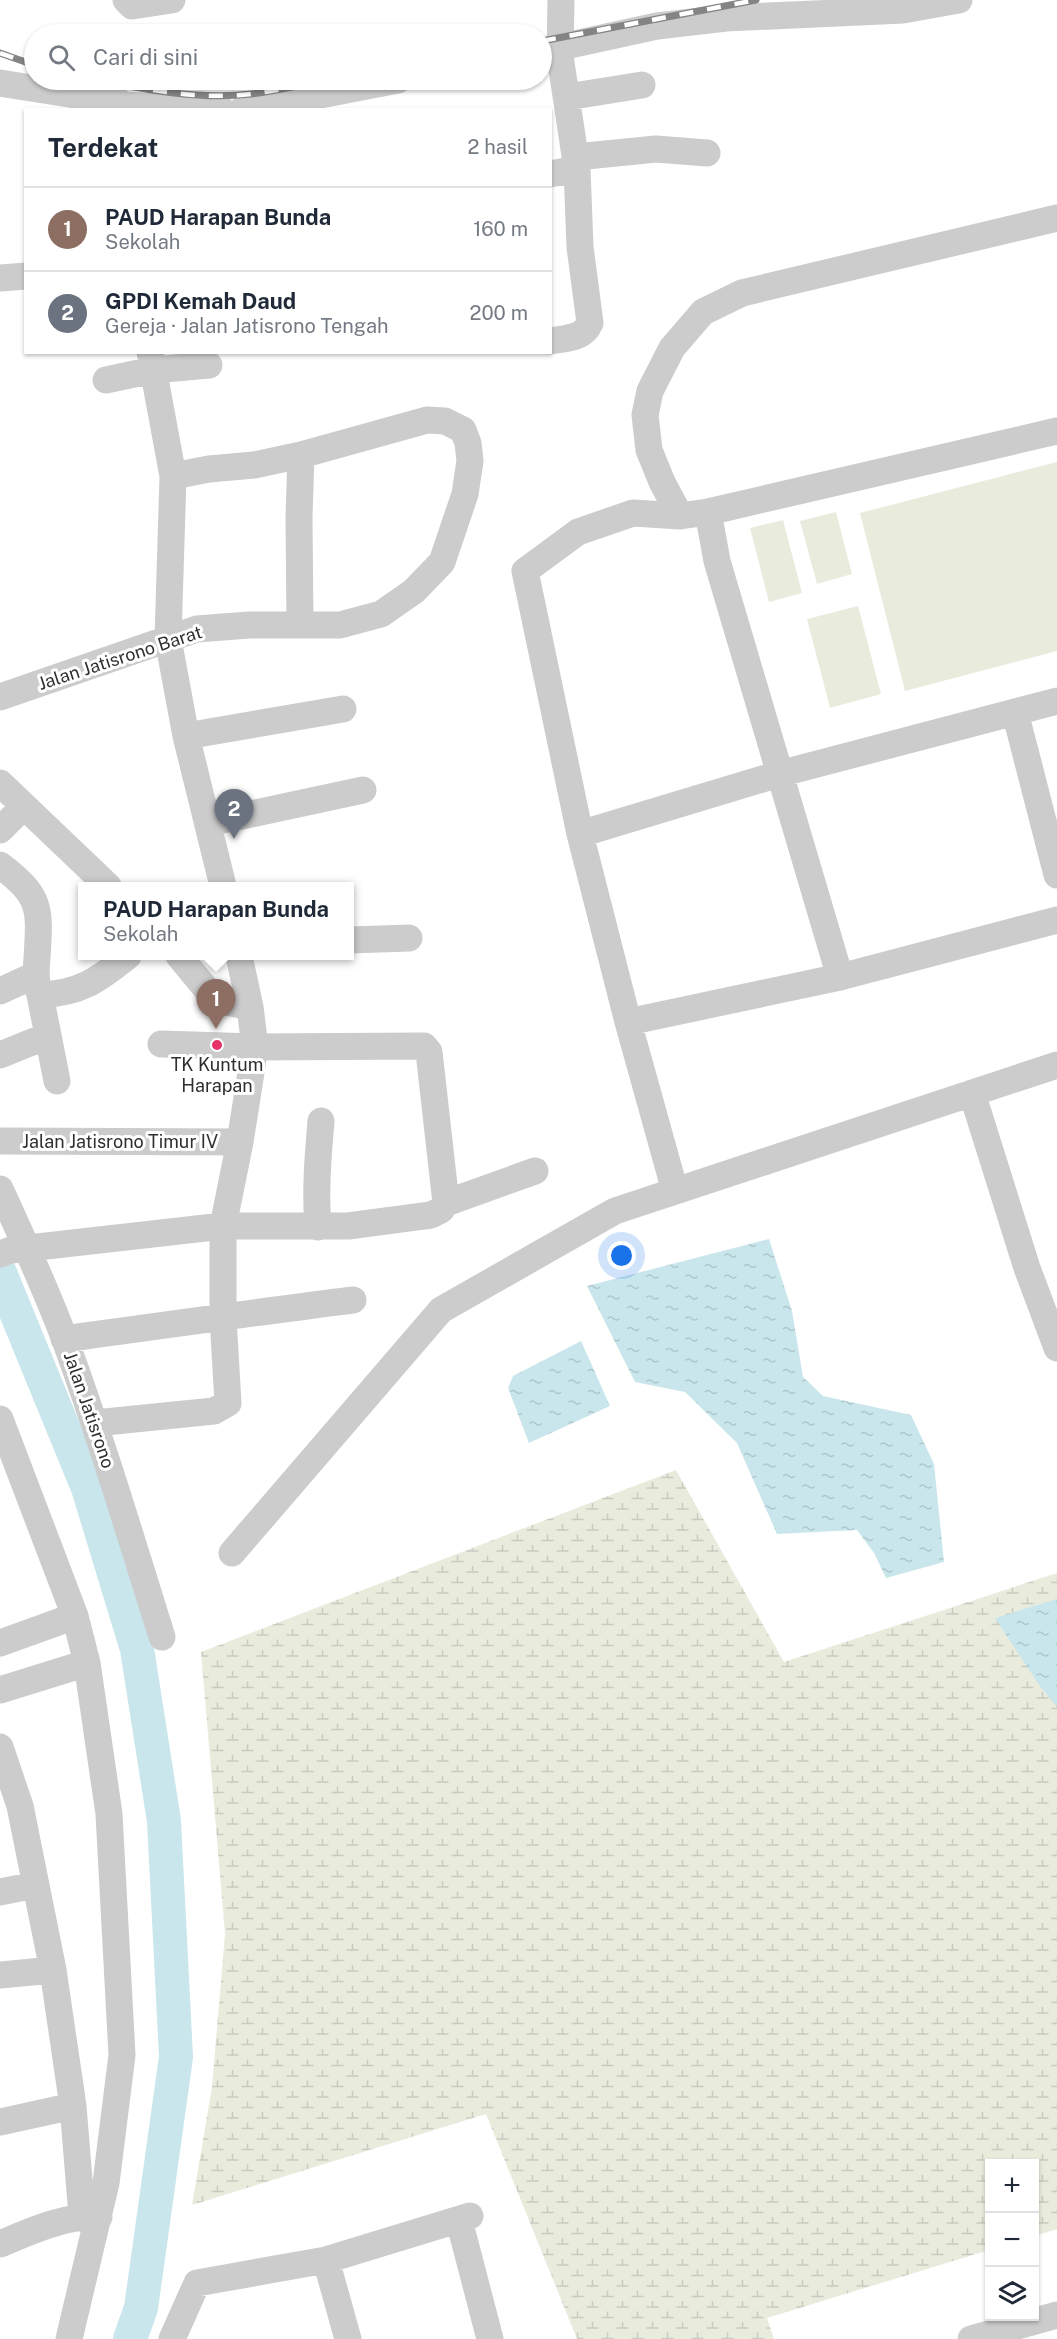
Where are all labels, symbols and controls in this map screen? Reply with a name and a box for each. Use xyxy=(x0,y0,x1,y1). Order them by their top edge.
search box xyxy=(24,24,552,90)
icon: search xyxy=(45,41,78,74)
text: Cari di sini xyxy=(93,44,198,70)
text: Terdekat xyxy=(48,132,158,163)
text: 2 hasil xyxy=(468,135,528,159)
text: PAUD Harapan Bunda xyxy=(105,204,331,230)
text: 1 xyxy=(63,217,72,241)
text: 160 m xyxy=(473,217,528,241)
text: Sekolah xyxy=(105,230,180,254)
text: GPDI Kemah Daud xyxy=(105,288,296,314)
text: 2 xyxy=(61,301,74,325)
text: 200 m xyxy=(470,301,528,325)
text: Gereja · Jalan Jatisrono Tengah xyxy=(105,314,389,338)
street label: Jalan Jatisrono Barat xyxy=(35,621,205,694)
pin: 2 xyxy=(214,790,254,839)
popup xyxy=(78,882,354,960)
text: PAUD Harapan Bunda xyxy=(103,896,329,922)
text: Sekolah xyxy=(103,922,178,946)
pin: 1 xyxy=(196,980,236,1029)
marker: TK Kuntum Harapan xyxy=(210,1038,224,1052)
place label: TK Kuntum Harapan xyxy=(171,1054,263,1096)
street label: Jalan Jatisrono Timur IV xyxy=(22,1131,218,1152)
your location xyxy=(607,1241,636,1270)
street label: Jalan Jatisrono xyxy=(60,1349,119,1471)
map controls xyxy=(985,2159,1039,2321)
button: + xyxy=(985,2159,1039,2213)
button: − xyxy=(985,2213,1039,2267)
button: layers xyxy=(985,2267,1039,2321)

